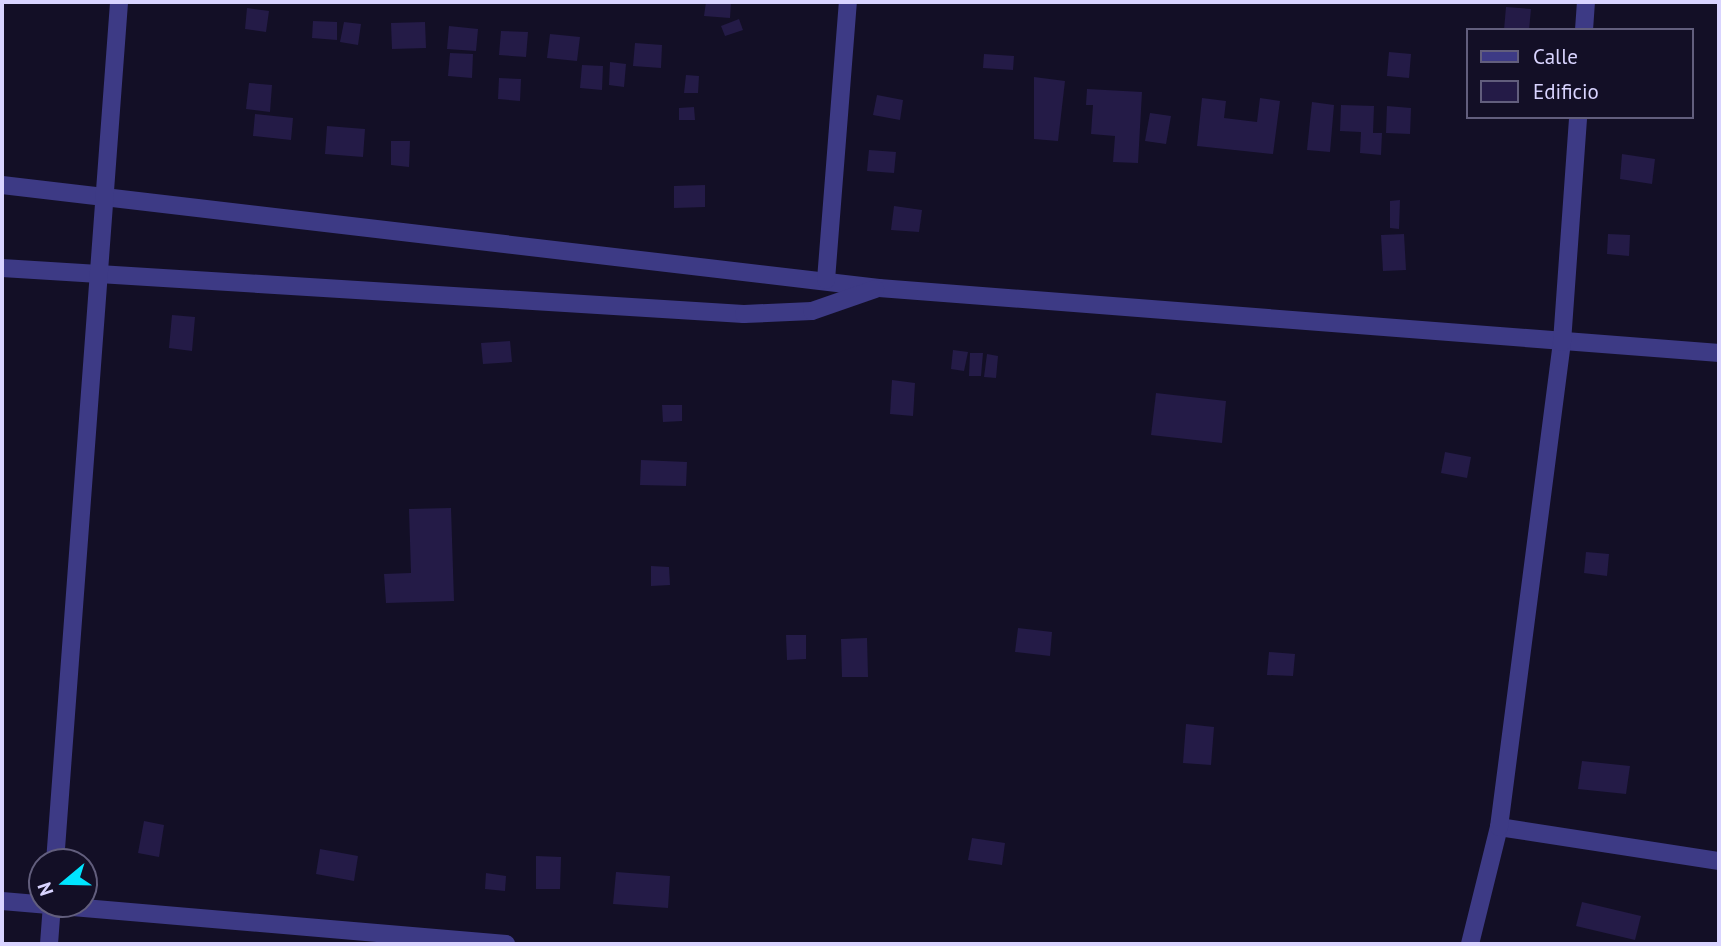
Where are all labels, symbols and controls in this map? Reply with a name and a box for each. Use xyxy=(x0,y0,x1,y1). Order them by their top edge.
legend xyxy=(1466,28,1693,119)
text: Calle xyxy=(1533,43,1578,70)
text: Edificio xyxy=(1533,78,1599,105)
north arrow xyxy=(28,848,98,918)
text: N xyxy=(32,879,58,899)

